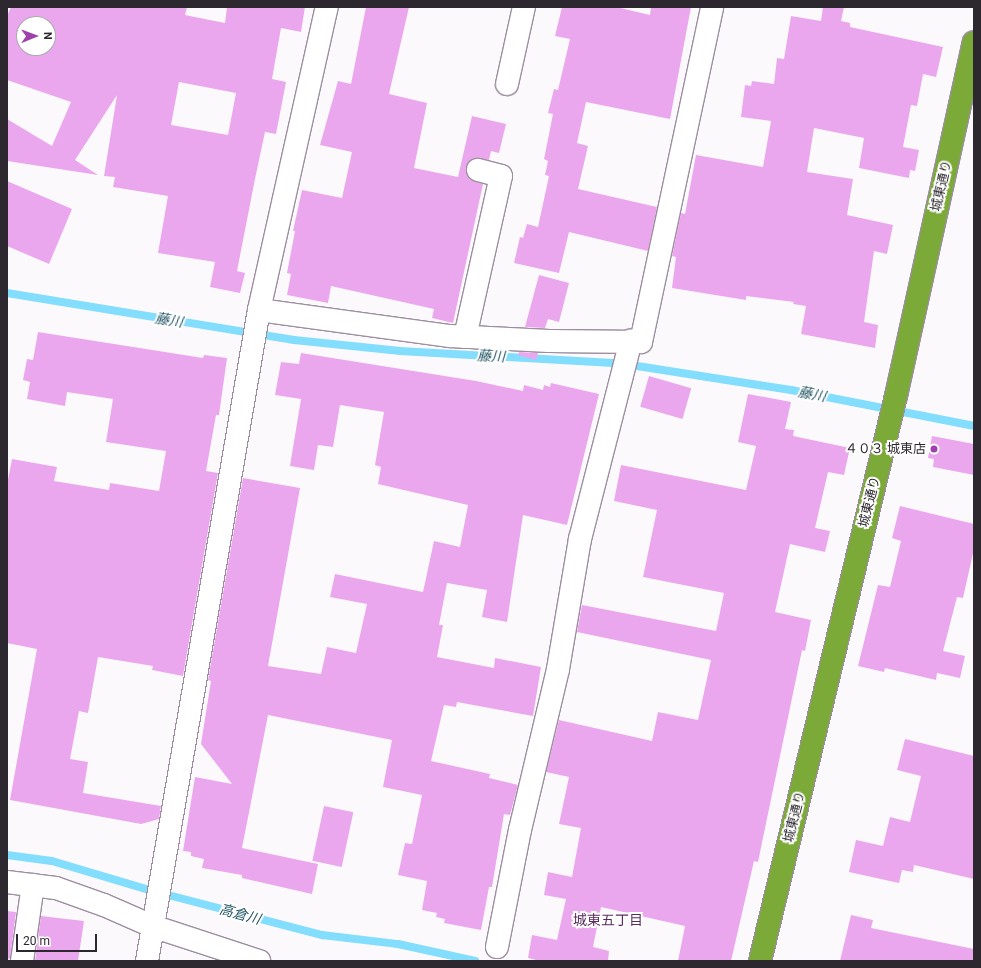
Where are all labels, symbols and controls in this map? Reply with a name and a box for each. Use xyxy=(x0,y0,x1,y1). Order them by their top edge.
north arrow xyxy=(16,16,56,56)
text: N xyxy=(41,32,54,40)
street label: 城東通り xyxy=(929,159,955,213)
water label: 藤川 xyxy=(154,310,184,330)
water label: 藤川 xyxy=(477,347,505,365)
water label: 藤川 xyxy=(797,383,827,405)
place label: ４０３ 城東店 xyxy=(845,441,926,457)
marker: ４０３ 城東店 xyxy=(929,444,939,454)
street label: 城東通り xyxy=(856,475,884,529)
street label: 城東通り xyxy=(781,790,809,844)
water label: 高倉川 xyxy=(218,900,262,928)
district label: 城東五丁目 xyxy=(573,912,643,928)
scale bar xyxy=(18,926,99,952)
text: 20 m xyxy=(23,934,50,948)

